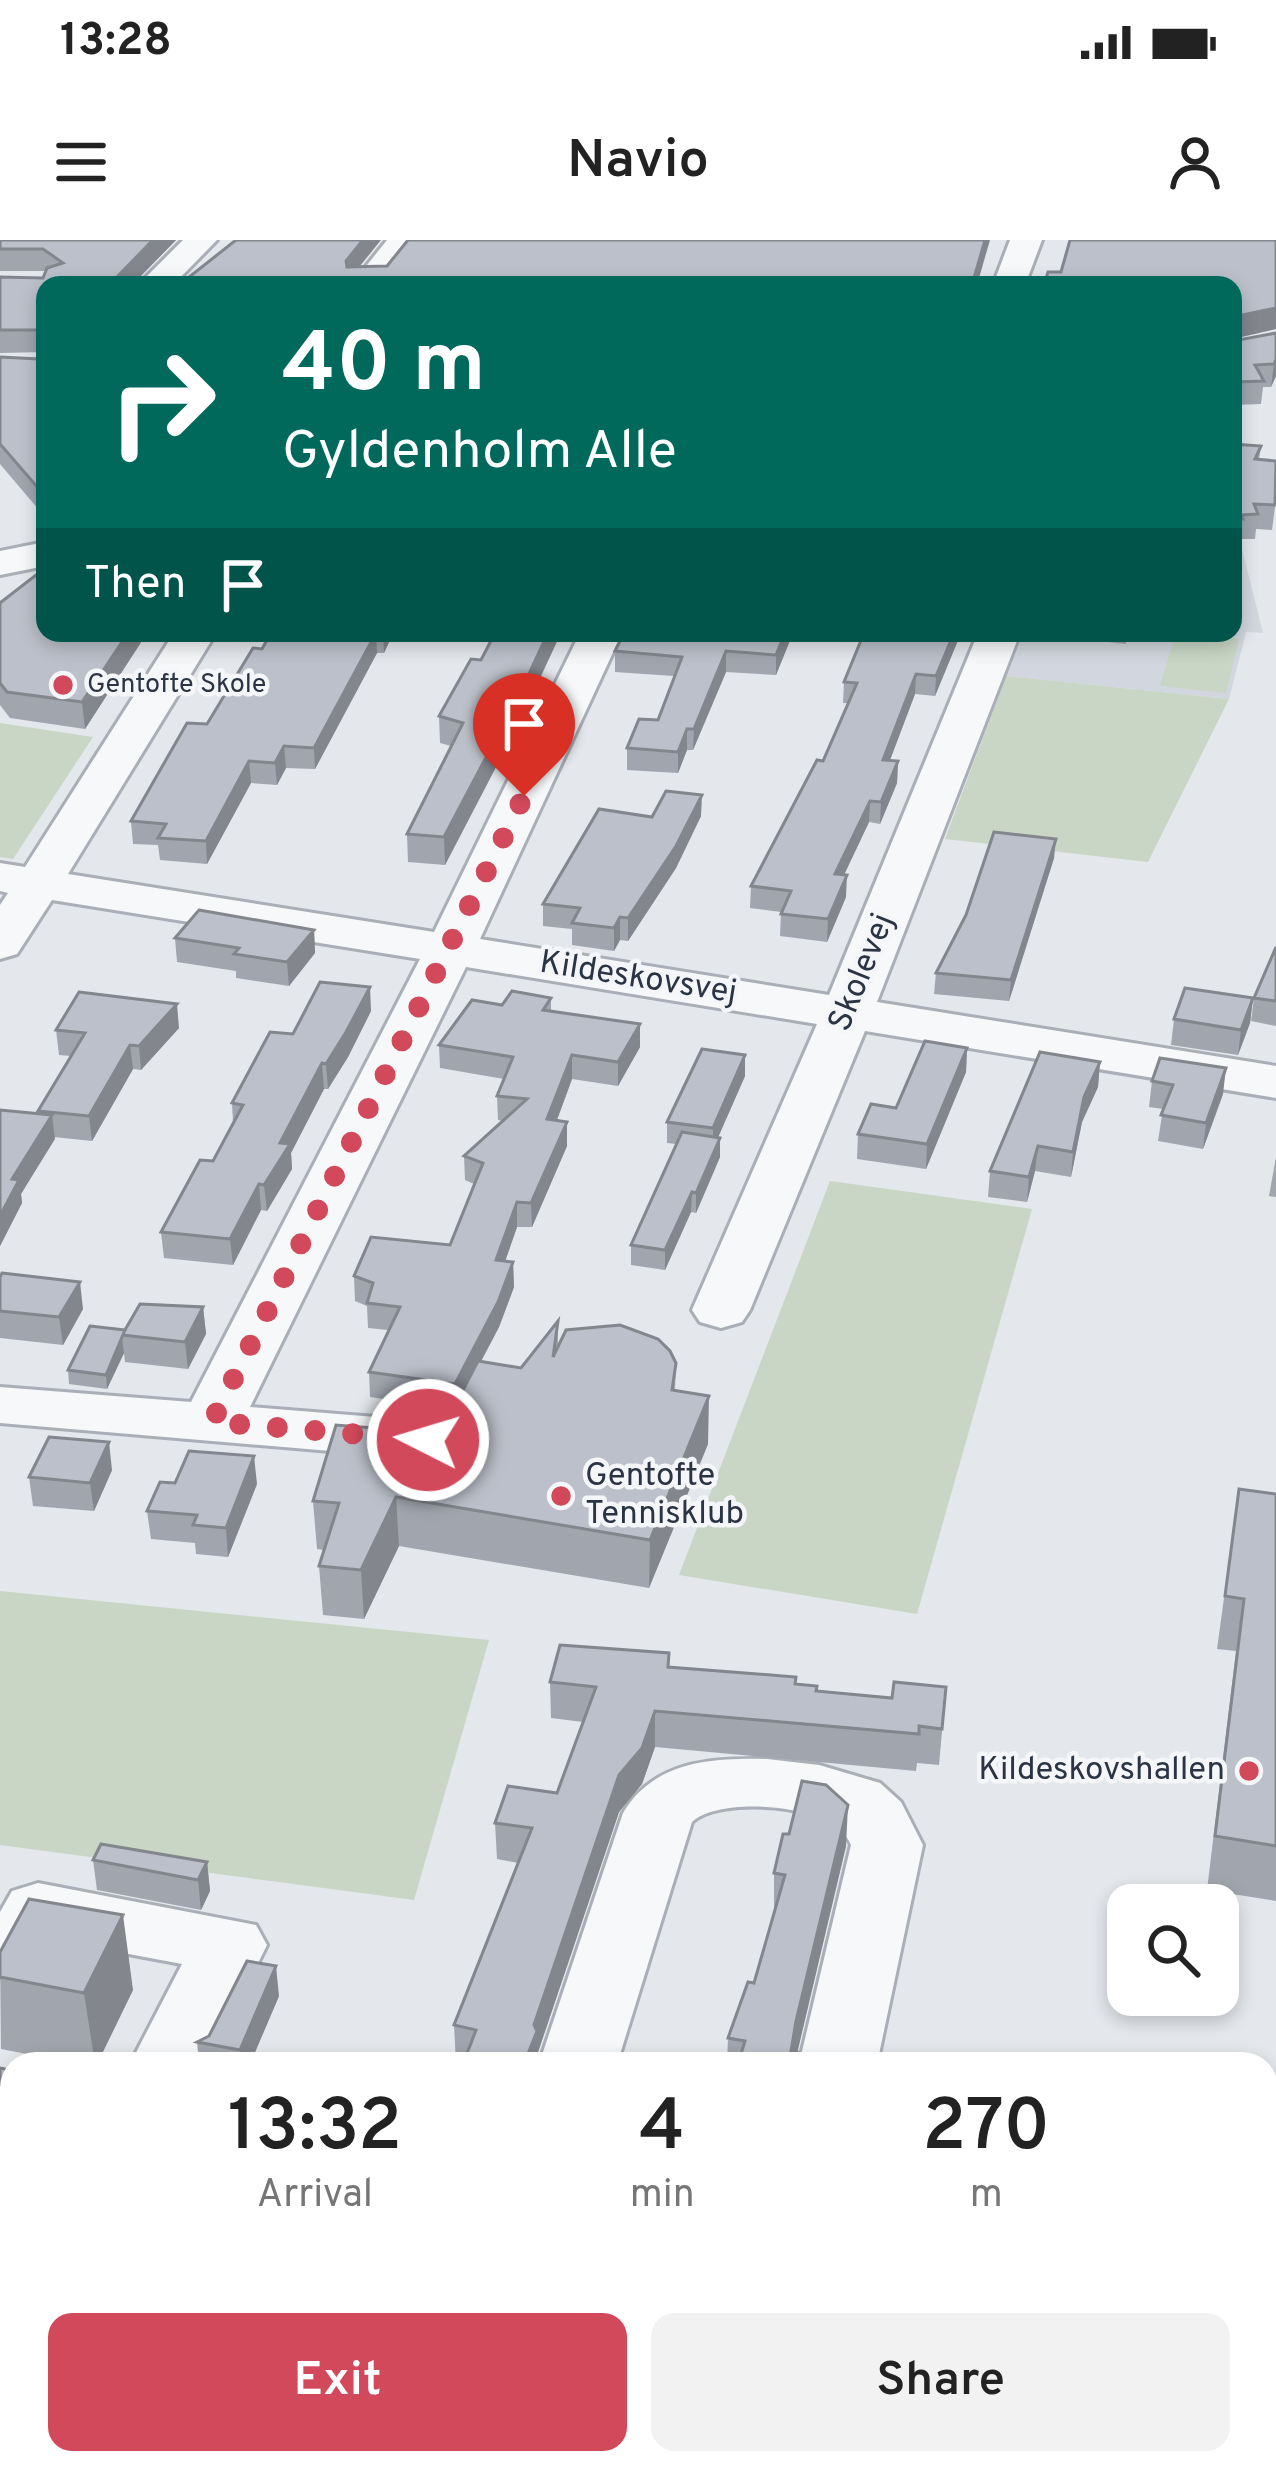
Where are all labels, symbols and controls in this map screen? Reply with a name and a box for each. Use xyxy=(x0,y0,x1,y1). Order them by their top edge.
text: 13:28 xyxy=(60,14,172,71)
text: Navio xyxy=(567,128,709,197)
icon: menu xyxy=(48,129,114,195)
icon: person xyxy=(1162,129,1228,195)
text: 40 m xyxy=(282,315,486,421)
icon: right xyxy=(84,324,240,480)
text: Gyldenholm Alle xyxy=(282,419,677,488)
icon: arrive xyxy=(210,552,276,618)
text: Then xyxy=(84,557,186,614)
place label: Gentofte Skole xyxy=(87,668,266,702)
marker: Gentofte Skole xyxy=(50,672,76,698)
pin xyxy=(473,673,575,796)
icon: arrive xyxy=(491,691,557,757)
street label: Skolevej xyxy=(820,908,906,1038)
street label: Kildeskovsvej xyxy=(536,943,740,1015)
position arrow xyxy=(365,1377,491,1503)
place label: Gentofte Tennisklub xyxy=(585,1456,744,1536)
marker: Gentofte Tennisklub xyxy=(548,1483,574,1509)
place label: Kildeskovshallen xyxy=(978,1750,1225,1792)
marker: Kildeskovshallen xyxy=(1236,1758,1262,1784)
map controls xyxy=(1107,1884,1239,2016)
button: search xyxy=(1107,1884,1239,2016)
text: 13:32 xyxy=(228,2084,402,2176)
text: 4 xyxy=(639,2084,685,2176)
text: 270 xyxy=(922,2084,1050,2176)
text: Arrival xyxy=(257,2172,373,2221)
text: min xyxy=(630,2172,695,2221)
text: m xyxy=(970,2172,1003,2221)
button: Exit xyxy=(48,2313,627,2451)
button: Share xyxy=(651,2313,1230,2451)

